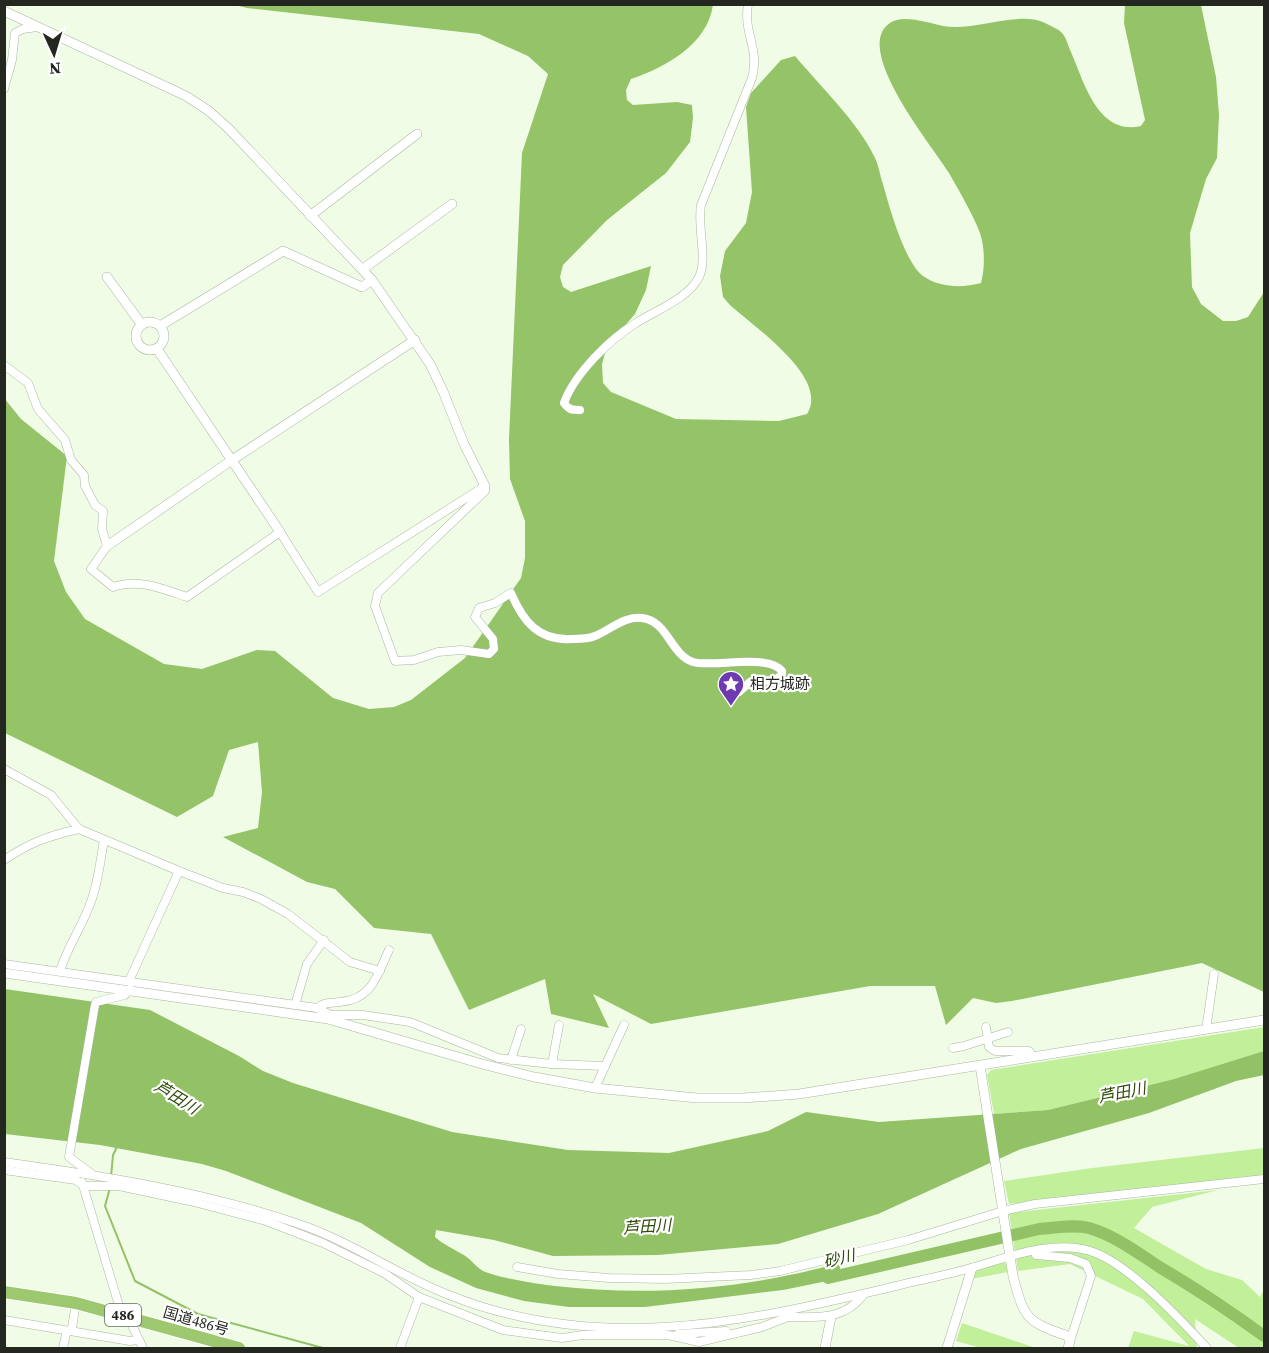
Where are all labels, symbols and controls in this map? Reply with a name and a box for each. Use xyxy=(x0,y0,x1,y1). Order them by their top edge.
north arrow xyxy=(24,24,84,84)
text: N xyxy=(48,58,62,80)
place icon: 相方城跡 xyxy=(716,669,746,707)
place label: 相方城跡 xyxy=(750,673,810,694)
water label: 芦田川 xyxy=(151,1075,205,1120)
water label: 芦田川 xyxy=(1096,1076,1150,1107)
water label: 芦田川 xyxy=(622,1213,674,1239)
water label: 砂川 xyxy=(821,1243,859,1272)
street label: 国道486号 xyxy=(161,1301,231,1340)
road number: 486 xyxy=(105,1304,141,1326)

